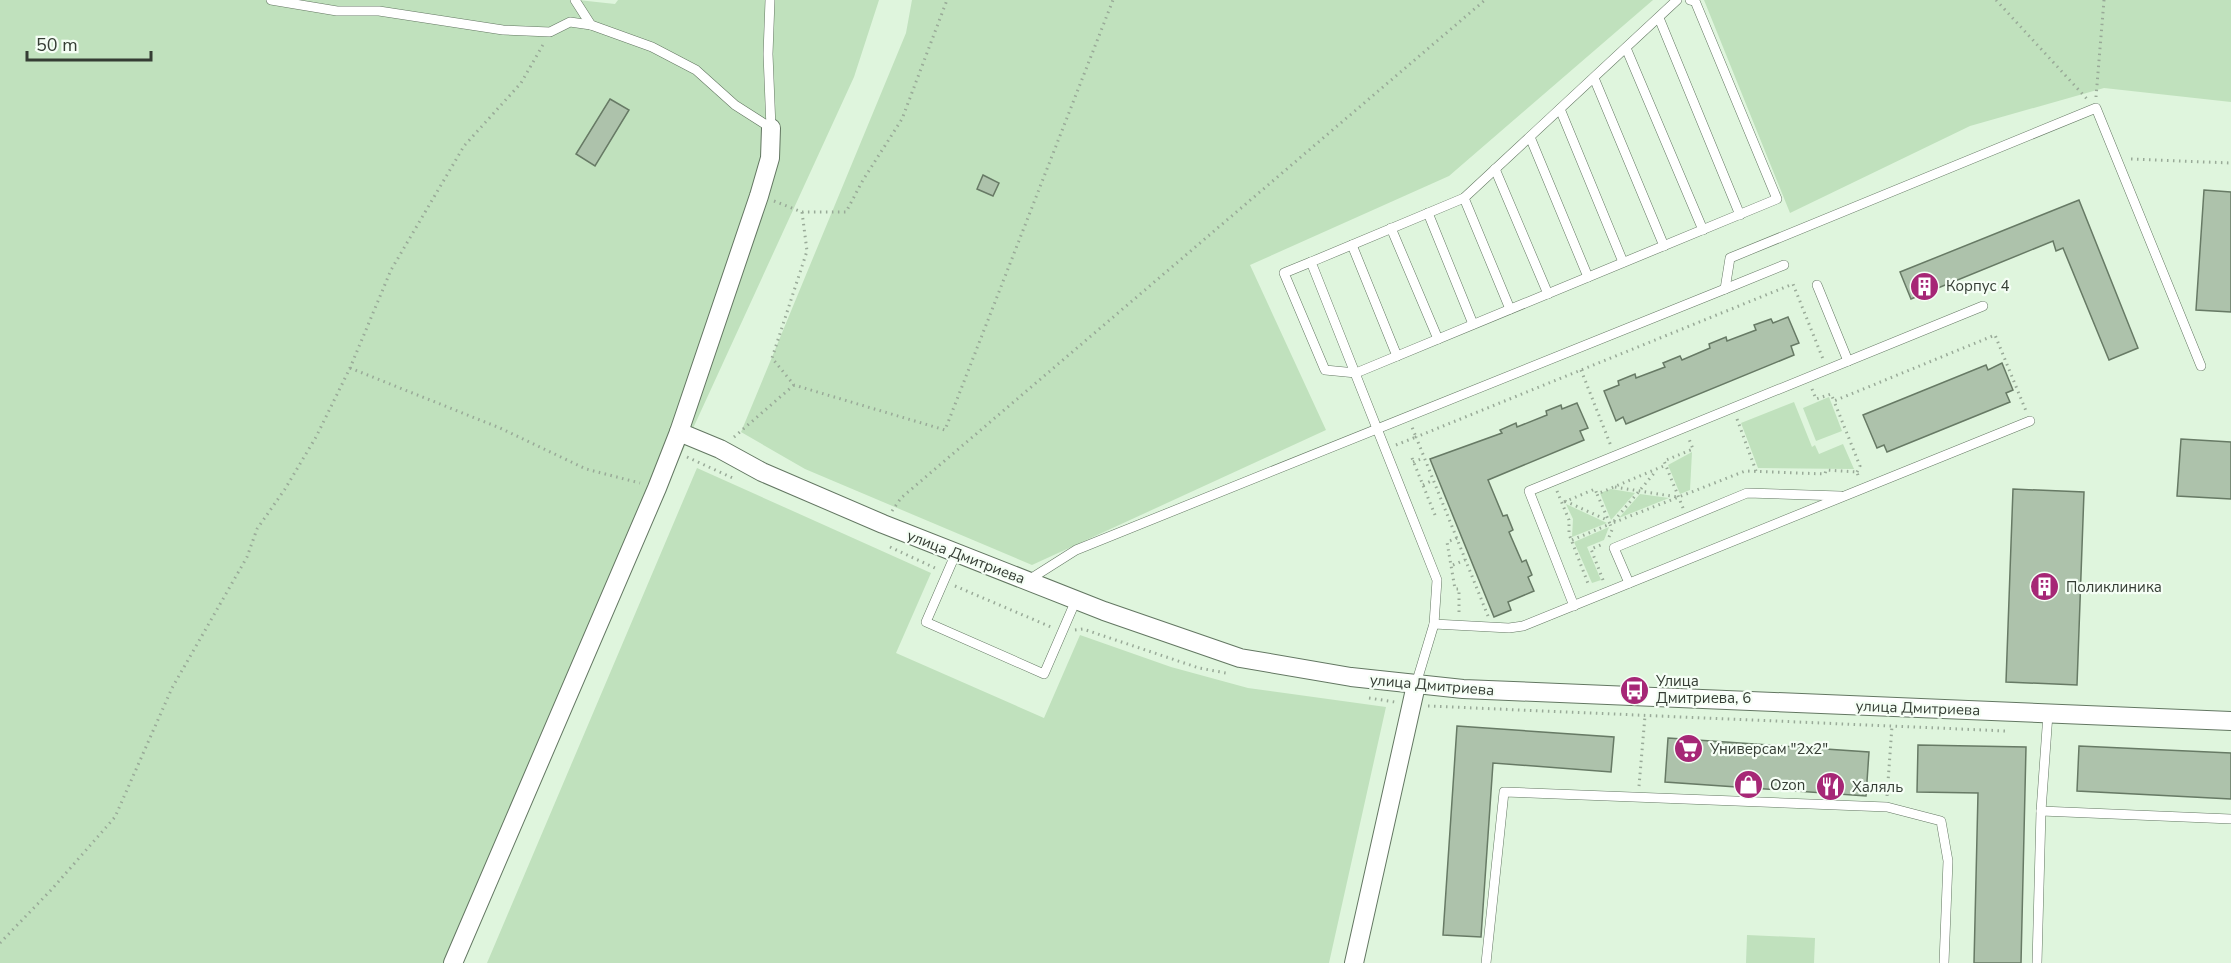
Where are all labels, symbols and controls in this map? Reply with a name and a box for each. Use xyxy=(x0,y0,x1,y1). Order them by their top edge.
scale bar xyxy=(27,24,152,62)
text: 50 m xyxy=(36,33,78,57)
building icon: Корпус 4 xyxy=(1909,270,1941,302)
place label: Корпус 4 xyxy=(1946,276,2009,296)
street label: улица Дмитриева xyxy=(904,525,1028,589)
building icon: Поликлиника xyxy=(2029,571,2061,603)
place label: Поликлиника xyxy=(2066,577,2162,597)
street label: улица Дмитриева xyxy=(1369,670,1495,700)
place label: Улица Дмитриева, 6 xyxy=(1655,671,1751,708)
bus stop icon: Улица Дмитриева, 6 xyxy=(1619,674,1651,706)
street label: улица Дмитриева xyxy=(1855,696,1981,720)
supermarket icon: Универсам "2x2" xyxy=(1673,733,1705,765)
place label: Универсам "2x2" xyxy=(1709,739,1828,759)
shop icon: Ozon xyxy=(1733,769,1765,801)
restaurant icon: Халяль xyxy=(1815,771,1847,803)
place label: Ozon xyxy=(1770,775,1805,795)
place label: Халяль xyxy=(1852,777,1903,797)

